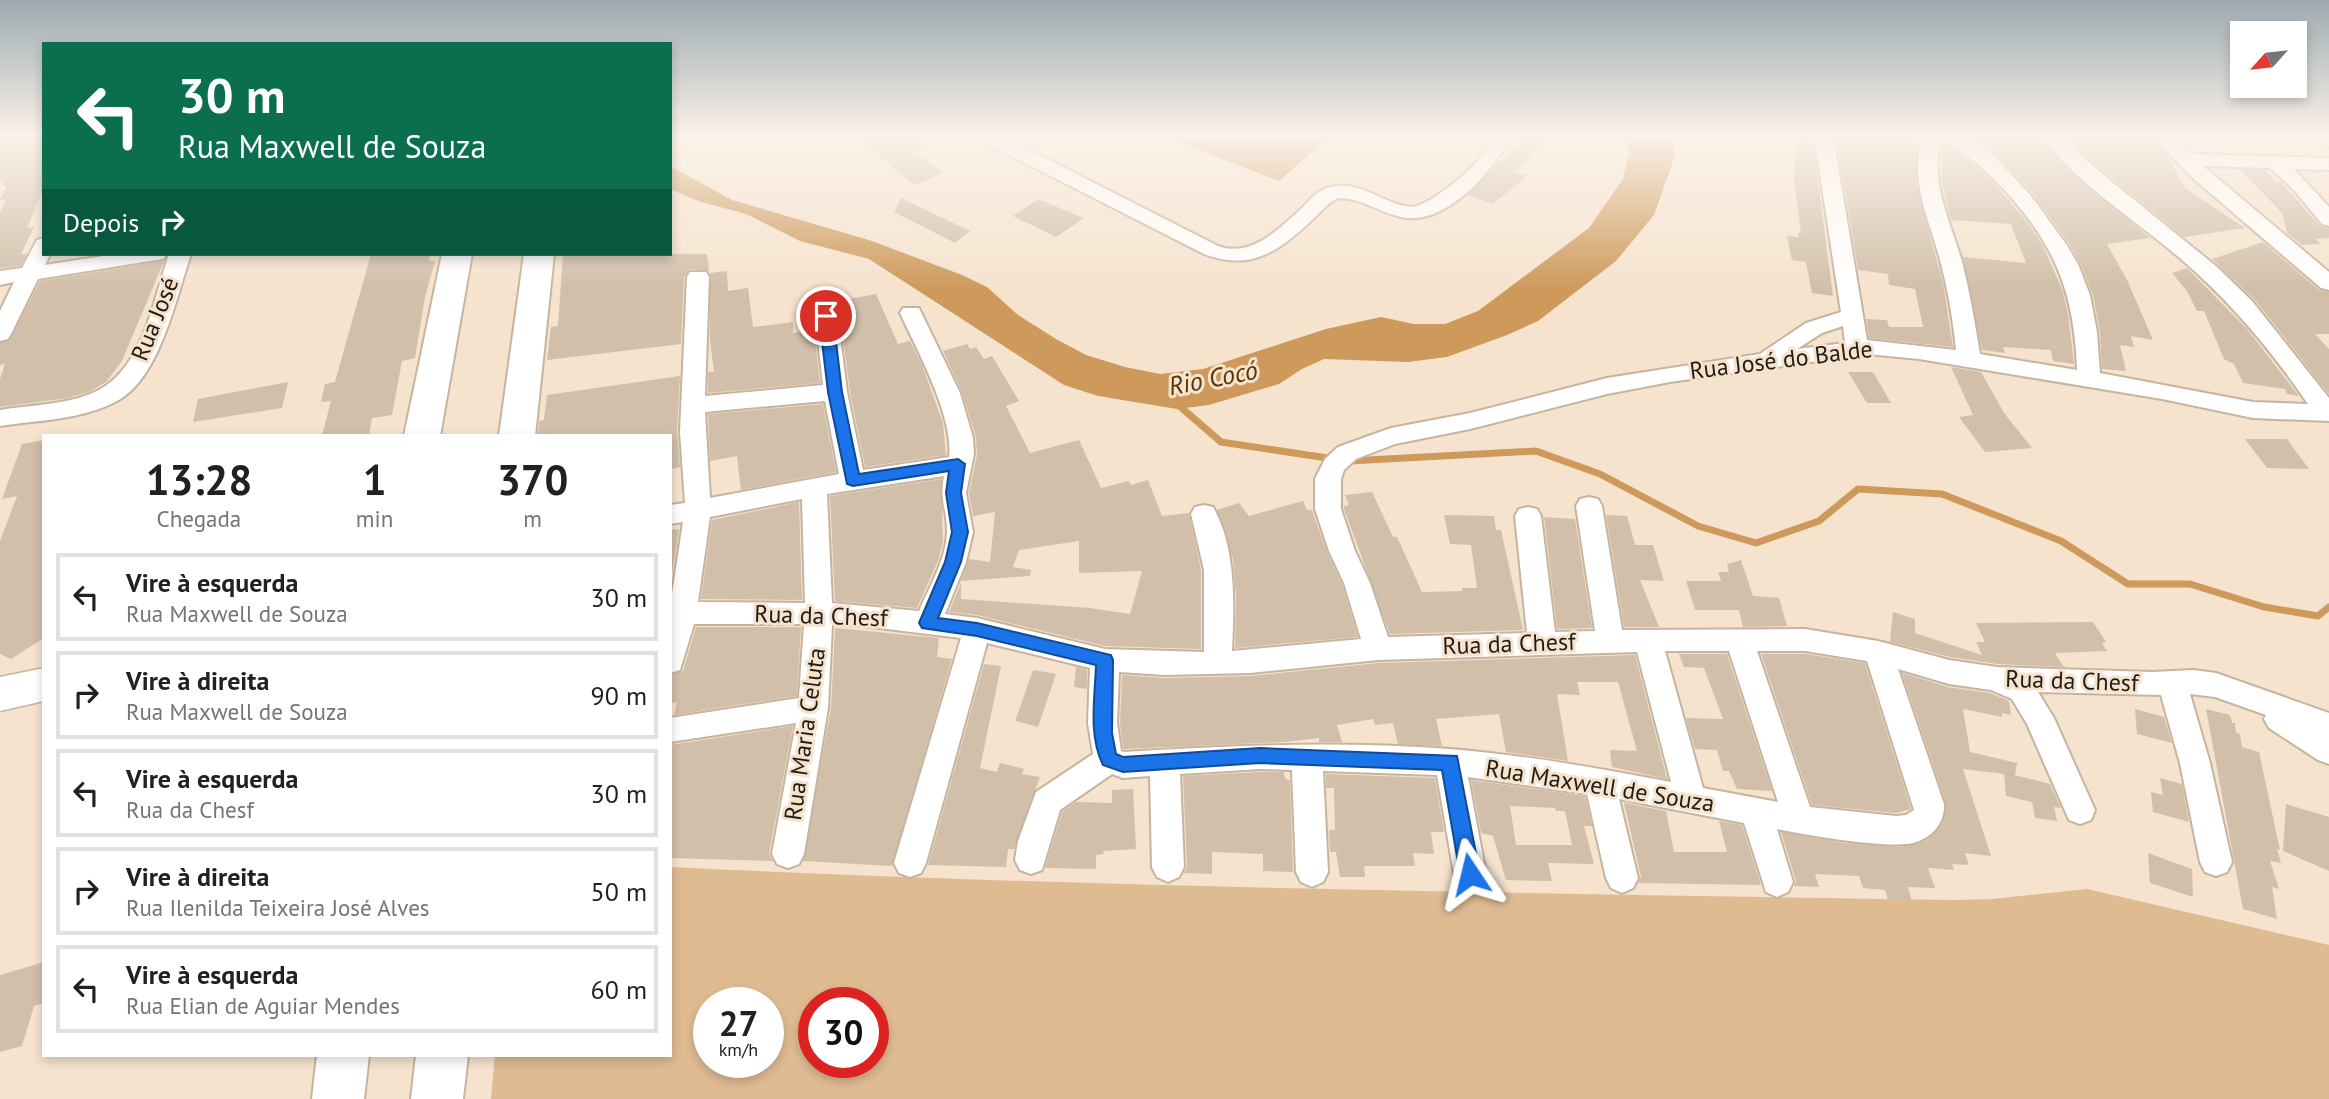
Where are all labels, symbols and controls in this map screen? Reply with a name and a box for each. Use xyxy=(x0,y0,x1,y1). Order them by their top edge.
north arrow xyxy=(2230,21,2306,98)
map controls xyxy=(2230,21,2307,98)
text: 30 m xyxy=(178,63,285,127)
icon: left xyxy=(63,70,154,161)
text: Rua Maxwell de Souza xyxy=(178,125,486,167)
icon: right xyxy=(153,203,191,241)
text: Depois xyxy=(63,206,139,239)
street label: Rua José xyxy=(124,272,185,365)
pin xyxy=(796,286,856,346)
icon: arrive xyxy=(807,297,845,335)
street label: Rua José do Balde xyxy=(1688,333,1874,386)
water label: Rio Cocó xyxy=(1166,353,1260,402)
text: 13:28 xyxy=(146,452,252,507)
text: 1 xyxy=(363,452,386,507)
text: 370 xyxy=(497,452,568,507)
text: Chegada xyxy=(157,504,241,533)
text: min xyxy=(356,504,393,533)
text: m xyxy=(523,504,542,533)
text: Vire à esquerda xyxy=(126,566,298,599)
icon: left xyxy=(67,578,105,616)
text: 30 m xyxy=(591,581,647,614)
street label: Rua da Chesf xyxy=(754,598,890,633)
text: Rua Maxwell de Souza xyxy=(126,599,348,628)
street label: Rua da Chesf xyxy=(1442,626,1577,661)
street label: Rua Maria Celuta xyxy=(777,646,832,822)
street label: Rua da Chesf xyxy=(2005,663,2141,698)
text: Vire à direita xyxy=(126,664,269,697)
icon: right xyxy=(67,676,105,714)
text: 90 m xyxy=(591,679,647,712)
text: Rua Maxwell de Souza xyxy=(126,697,348,726)
street label: Rua Maxwell de Souza xyxy=(1483,752,1717,819)
text: Vire à esquerda xyxy=(126,762,298,795)
icon: left xyxy=(67,774,105,812)
text: 30 m xyxy=(591,777,647,810)
text: Rua da Chesf xyxy=(126,795,254,824)
position arrow xyxy=(1433,837,1507,911)
text: Vire à direita xyxy=(126,860,269,893)
icon: right xyxy=(67,872,105,910)
text: 50 m xyxy=(591,875,647,908)
text: Rua Ilenilda Teixeira José Alves xyxy=(126,893,430,922)
text: Vire à esquerda xyxy=(126,958,298,991)
icon: left xyxy=(67,970,105,1008)
text: 60 m xyxy=(591,973,647,1006)
speed limit sign: 30 xyxy=(798,987,889,1078)
text: Rua Elian de Aguiar Mendes xyxy=(126,991,400,1020)
text: 27 xyxy=(719,1000,758,1046)
text: km/h xyxy=(719,1038,758,1061)

